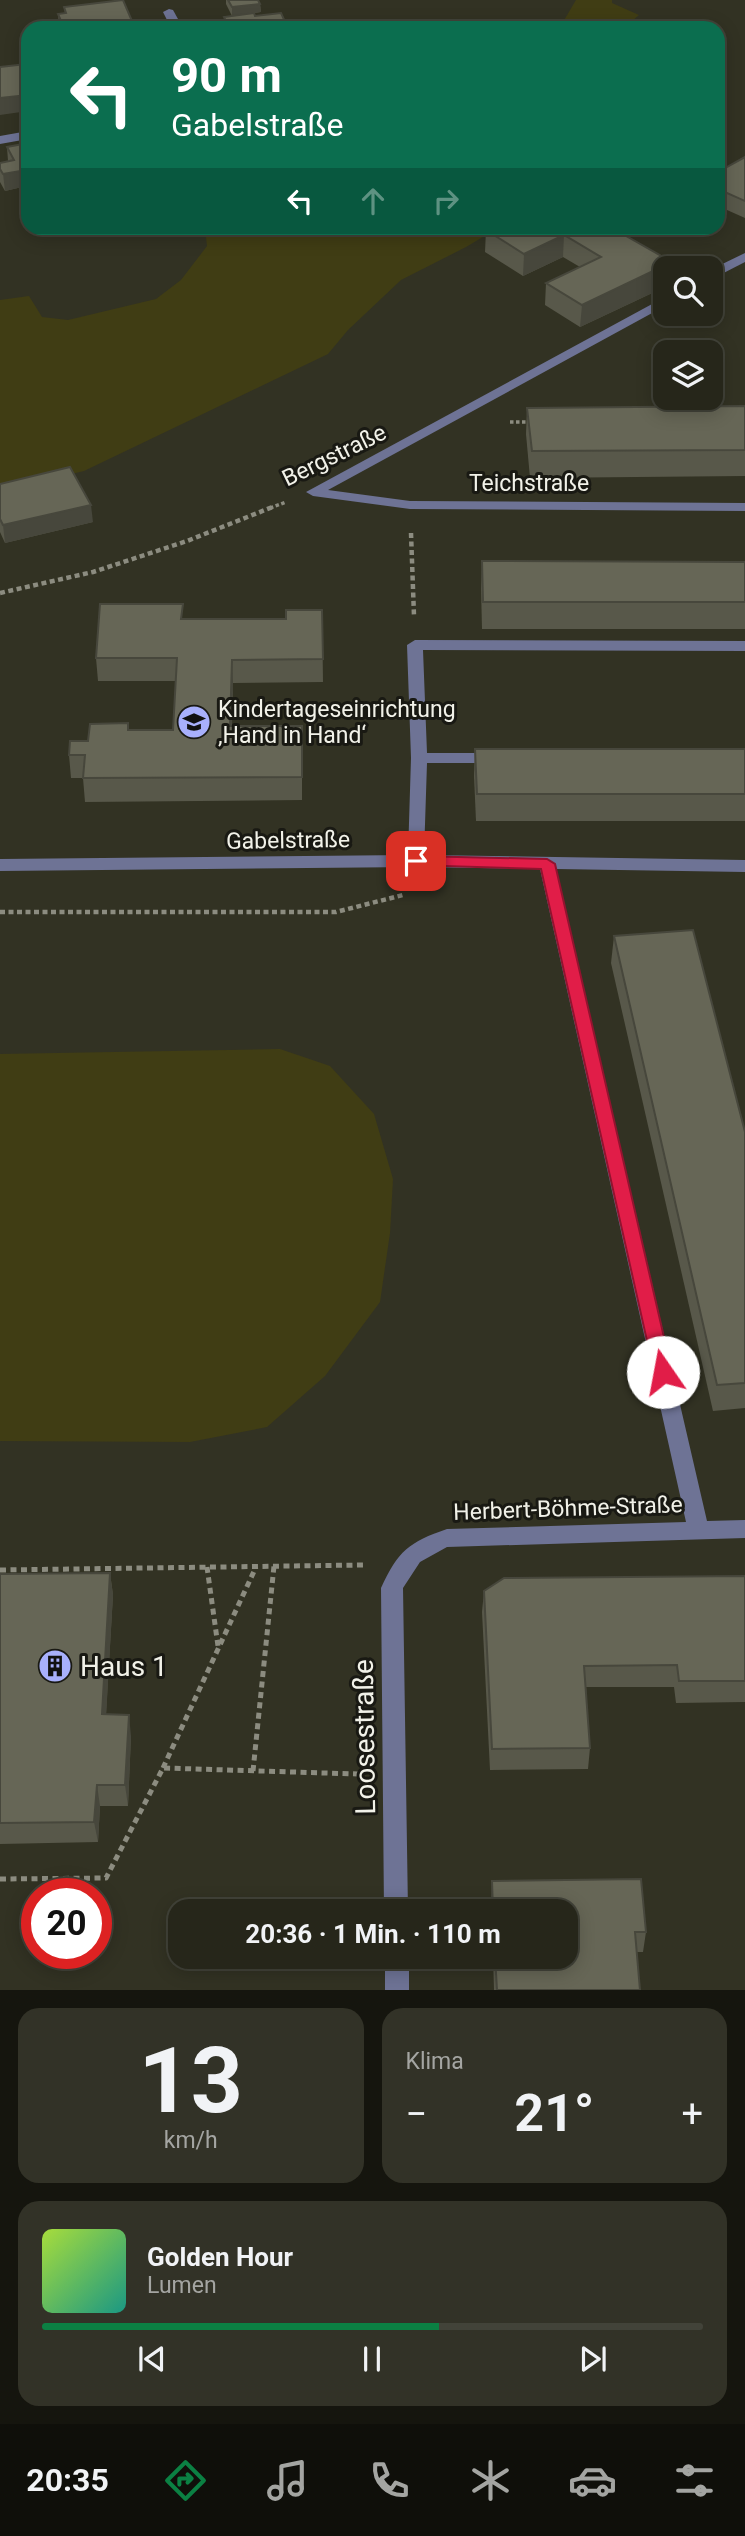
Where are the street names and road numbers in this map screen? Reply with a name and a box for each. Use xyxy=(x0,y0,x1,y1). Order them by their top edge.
street label: Bergstraße xyxy=(278,419,391,492)
street label: Teichstraße xyxy=(469,470,589,497)
street label: Gabelstraße xyxy=(226,826,350,855)
street label: Herbert-Böhme-Straße xyxy=(453,1491,683,1526)
street label: Loosestraße xyxy=(347,1659,382,1815)

